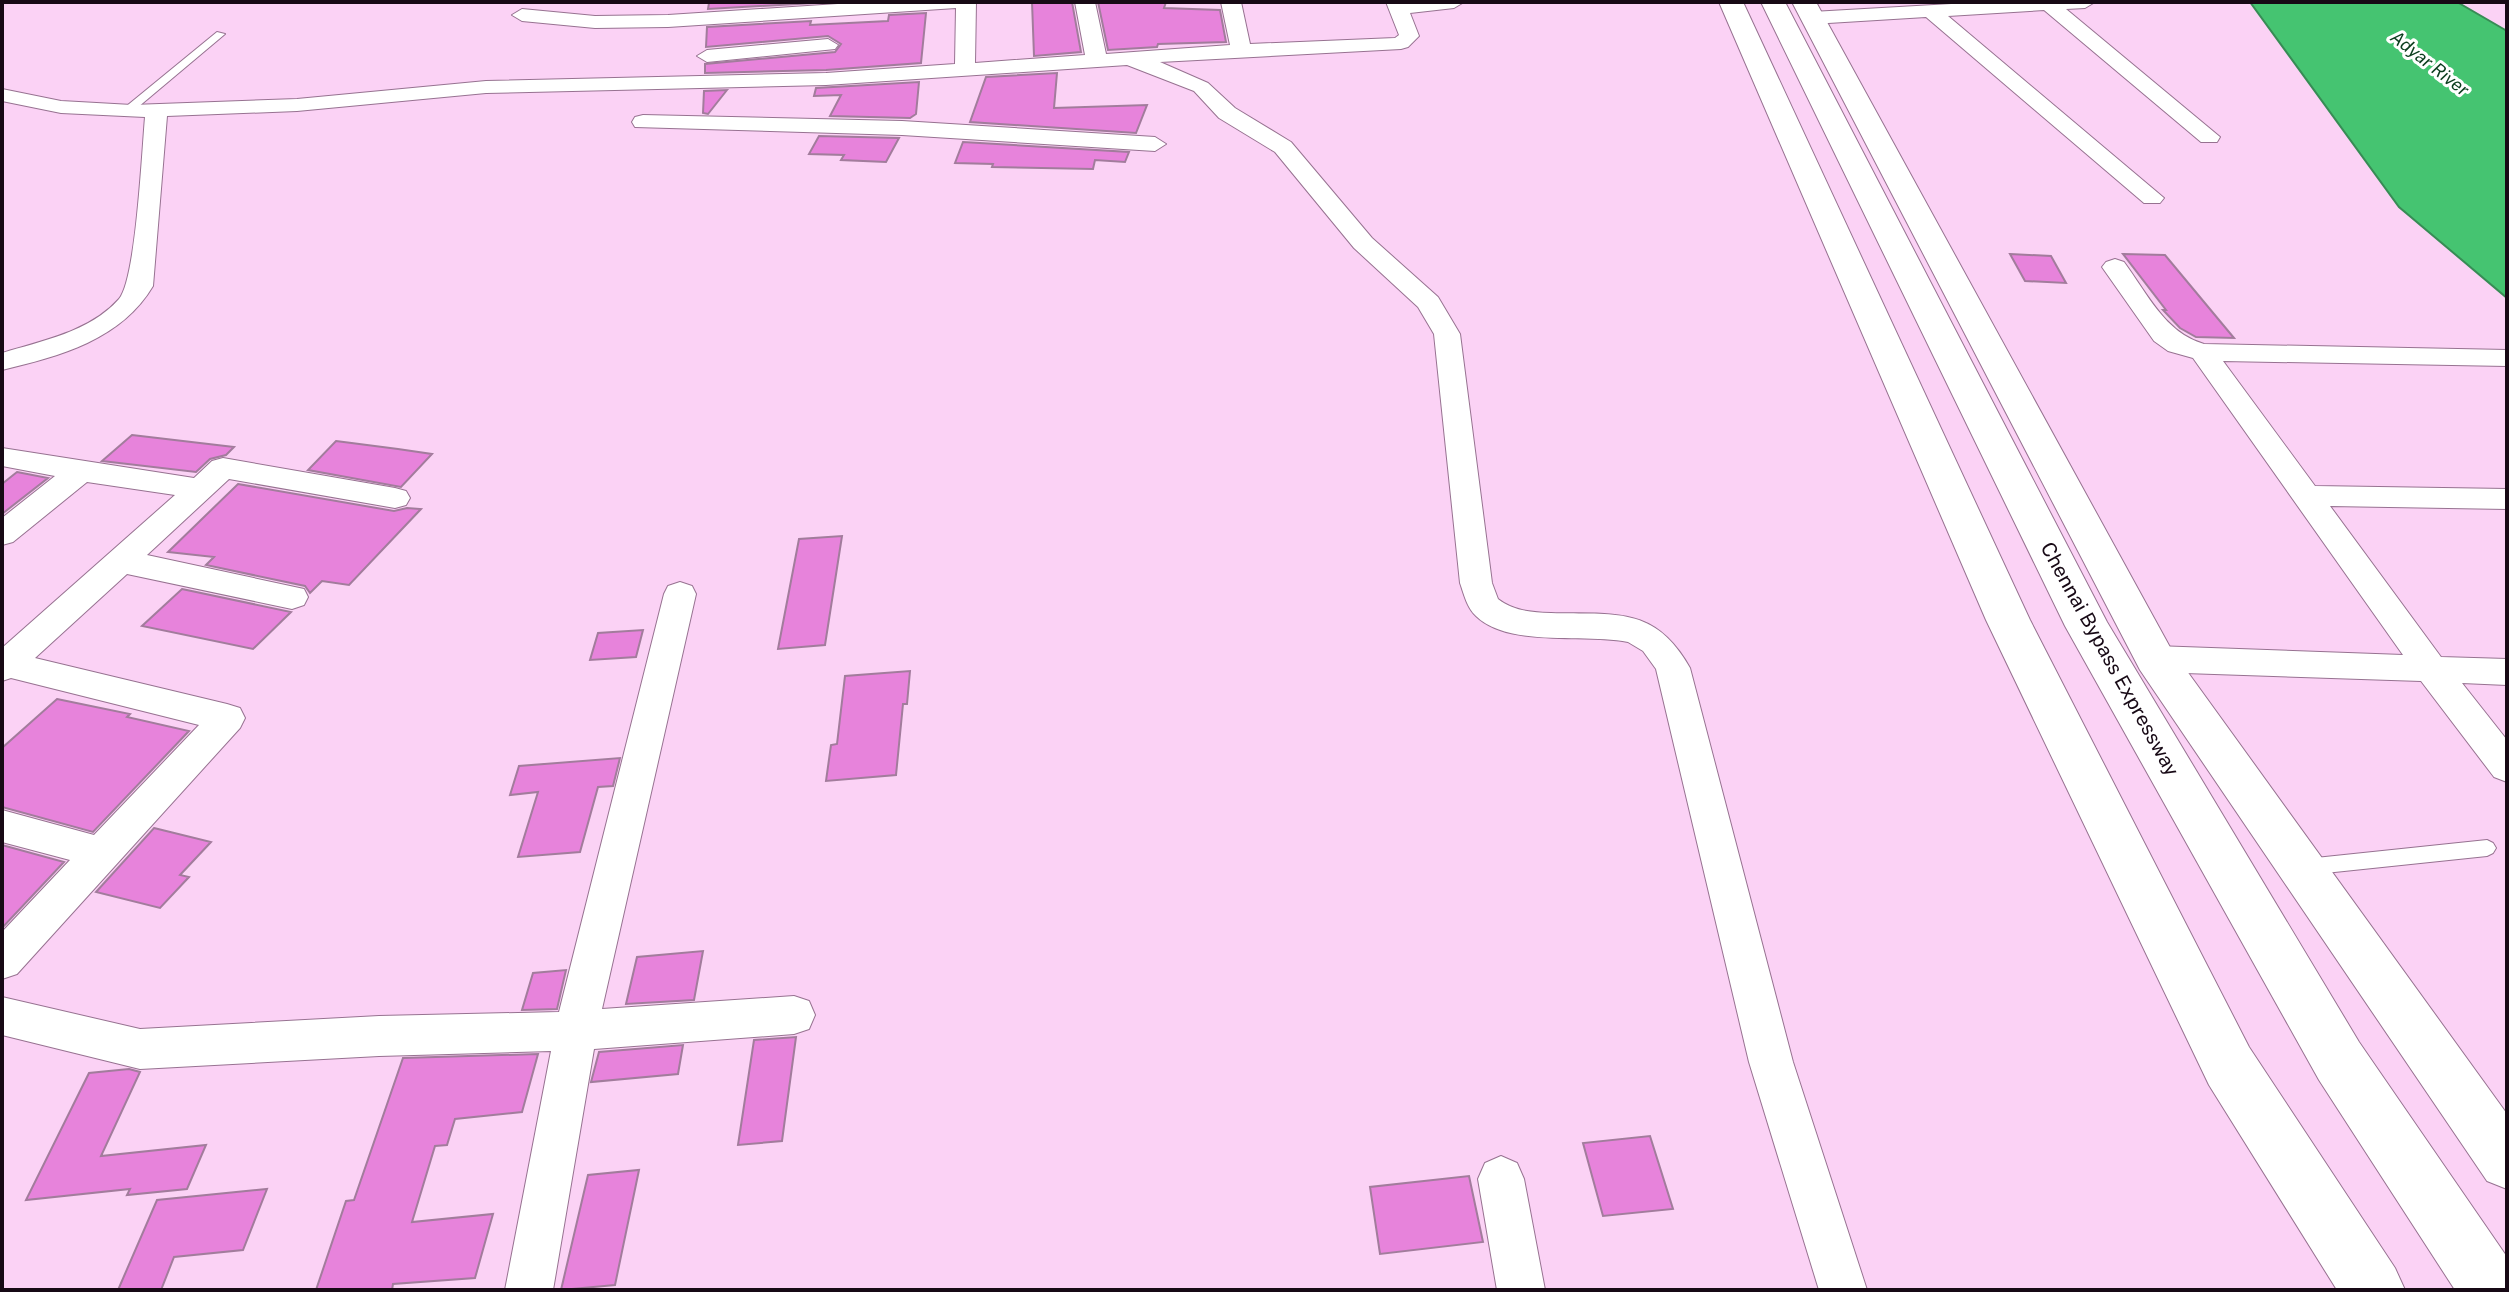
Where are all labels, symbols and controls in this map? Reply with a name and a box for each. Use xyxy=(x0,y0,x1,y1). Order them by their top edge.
water label: Adyar River xyxy=(2387,26,2473,100)
street label: Chennai Bypass Expressway xyxy=(2036,538,2185,780)

